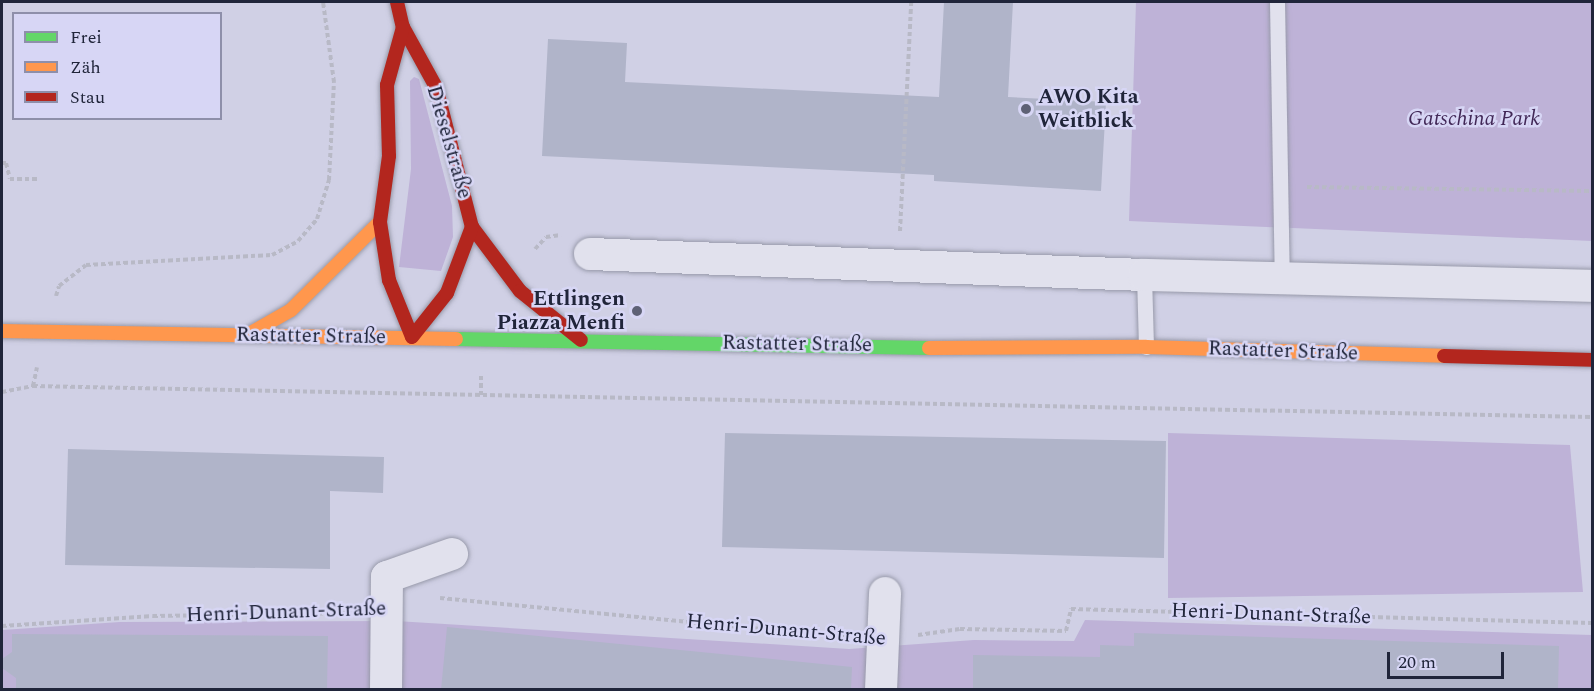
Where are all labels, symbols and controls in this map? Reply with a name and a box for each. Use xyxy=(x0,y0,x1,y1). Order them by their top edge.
legend xyxy=(12,12,222,120)
text: Frei xyxy=(70,24,102,51)
text: Zäh xyxy=(70,54,101,81)
street label: Dieselstraße xyxy=(421,82,477,202)
text: Stau xyxy=(70,84,105,111)
place label: AWO Kita Weitblick xyxy=(1038,84,1139,134)
marker: AWO Kita Weitblick xyxy=(1019,102,1033,116)
park label: Gatschina Park xyxy=(1408,106,1540,132)
place label: Ettlingen Piazza Menfi xyxy=(497,286,625,336)
marker: Ettlingen Piazza Menfi xyxy=(630,304,644,318)
street label: Rastatter Straße xyxy=(236,322,386,350)
street label: Rastatter Straße xyxy=(722,330,872,358)
street label: Rastatter Straße xyxy=(1208,336,1358,366)
street label: Henri-Dunant-Straße xyxy=(185,596,387,628)
street label: Henri-Dunant-Straße xyxy=(1170,598,1372,630)
street label: Henri-Dunant-Straße xyxy=(685,609,887,651)
scale bar xyxy=(1390,640,1507,678)
text: 20 m xyxy=(1398,649,1436,676)

